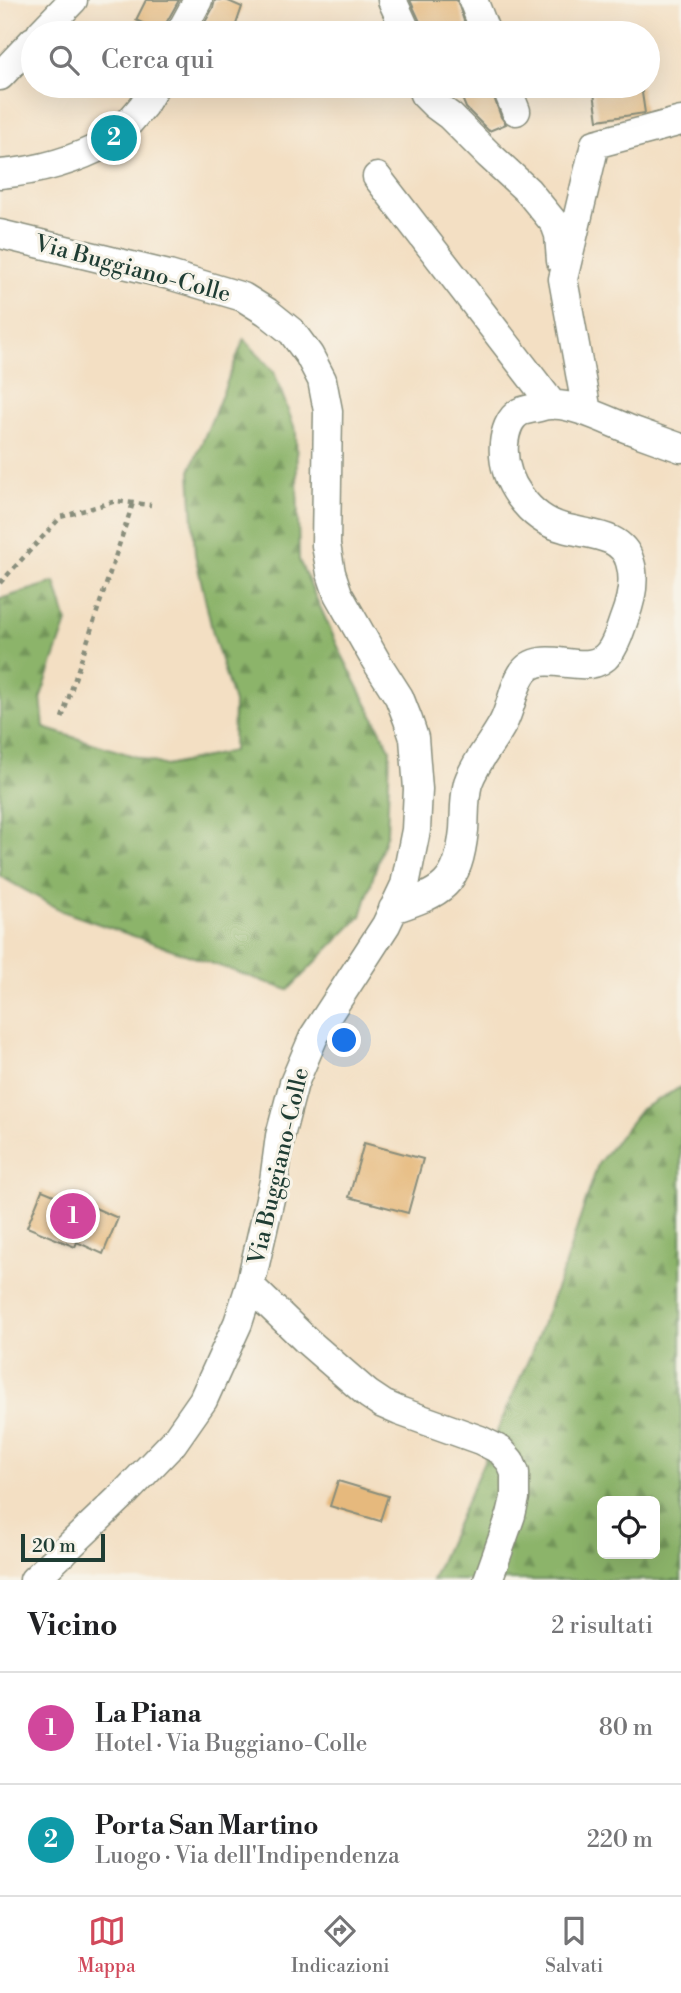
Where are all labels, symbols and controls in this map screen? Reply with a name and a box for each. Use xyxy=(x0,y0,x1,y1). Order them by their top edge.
search box xyxy=(21,21,660,98)
icon: search xyxy=(45,41,83,79)
text: Cerca qui xyxy=(101,44,214,76)
pin: 2 xyxy=(91,112,137,164)
street label: Via Buggiano-Colle xyxy=(31,229,234,309)
your location xyxy=(327,1023,361,1057)
street label: Via Buggiano-Colle xyxy=(242,1065,315,1269)
pin: 1 xyxy=(50,1190,96,1242)
map controls xyxy=(597,1496,660,1559)
button: locate xyxy=(597,1496,660,1559)
scale bar xyxy=(21,1531,105,1563)
text: 20 m xyxy=(32,1534,76,1558)
text: Vicino xyxy=(28,1607,118,1645)
text: 2 risultati xyxy=(551,1612,653,1640)
text: La Piana xyxy=(95,1698,202,1730)
text: 1 xyxy=(45,1714,57,1742)
text: 80 m xyxy=(599,1714,653,1742)
text: Hotel · Via Buggiano-Colle xyxy=(95,1730,367,1758)
text: Porta San Martino xyxy=(95,1810,319,1842)
text: 2 xyxy=(44,1826,58,1854)
text: 220 m xyxy=(587,1826,653,1854)
text: Luogo · Via dell'Indipendenza xyxy=(95,1842,400,1870)
tab: Mappa xyxy=(78,1912,136,1978)
tab: Indicazioni xyxy=(291,1912,390,1978)
tab: Salvati xyxy=(545,1912,603,1978)

